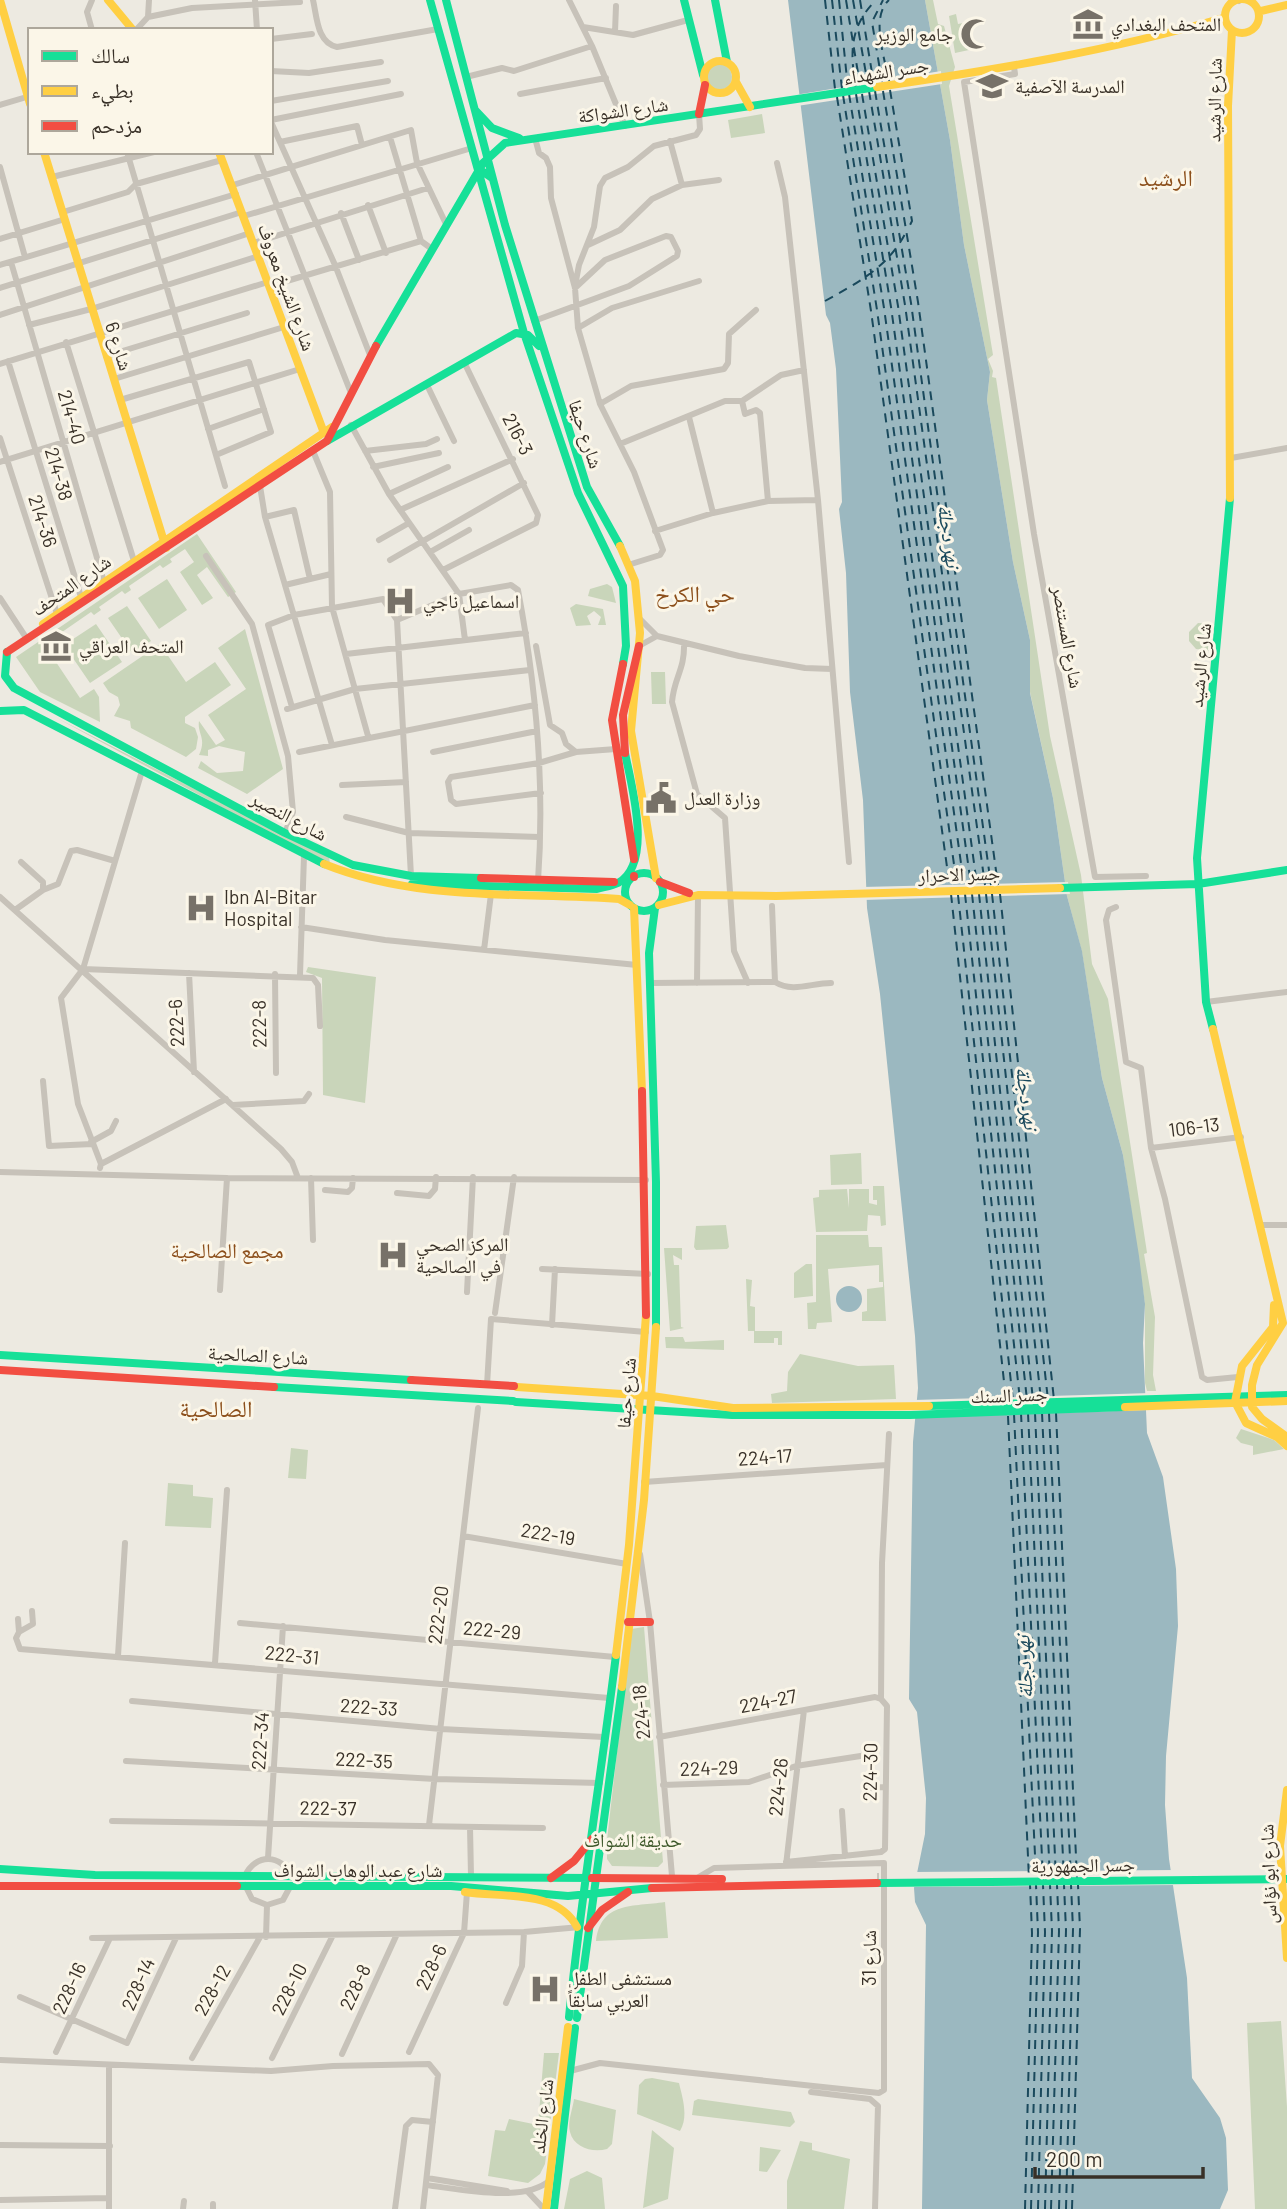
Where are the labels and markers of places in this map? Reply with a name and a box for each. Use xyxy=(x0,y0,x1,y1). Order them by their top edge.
museum icon: المتحف البغدادي xyxy=(1071,7,1105,41)
place label: المتحف البغدادي xyxy=(1111,12,1221,40)
mosque icon: جامع الوزير xyxy=(959,17,993,51)
place label: جامع الوزير xyxy=(875,22,953,47)
school or university icon: المدرسة الآصفية xyxy=(975,69,1009,103)
place label: المدرسة الآصفية xyxy=(1015,74,1125,98)
hospital icon: اسماعيل ناجي xyxy=(383,584,417,618)
place label: اسماعيل ناجي xyxy=(423,589,519,617)
museum icon: المتحف العراقي xyxy=(39,629,73,663)
place label: المتحف العراقي xyxy=(79,634,184,662)
public building icon: وزارة العدل xyxy=(644,781,678,815)
place label: وزارة العدل xyxy=(684,786,760,810)
place label: Ibn Al-Bitar Hospital xyxy=(224,885,317,930)
hospital icon: Ibn Al-Bitar Hospital xyxy=(184,891,218,925)
place label: المركز الصحي في الصالحية xyxy=(416,1232,508,1282)
hospital icon: المركز الصحي في الصالحية xyxy=(376,1238,410,1272)
place label: مستشفى الطفل العربي سابقاً xyxy=(568,1966,672,2016)
hospital icon: مستشفى الطفل العربي سابقاً xyxy=(528,1972,562,2006)

